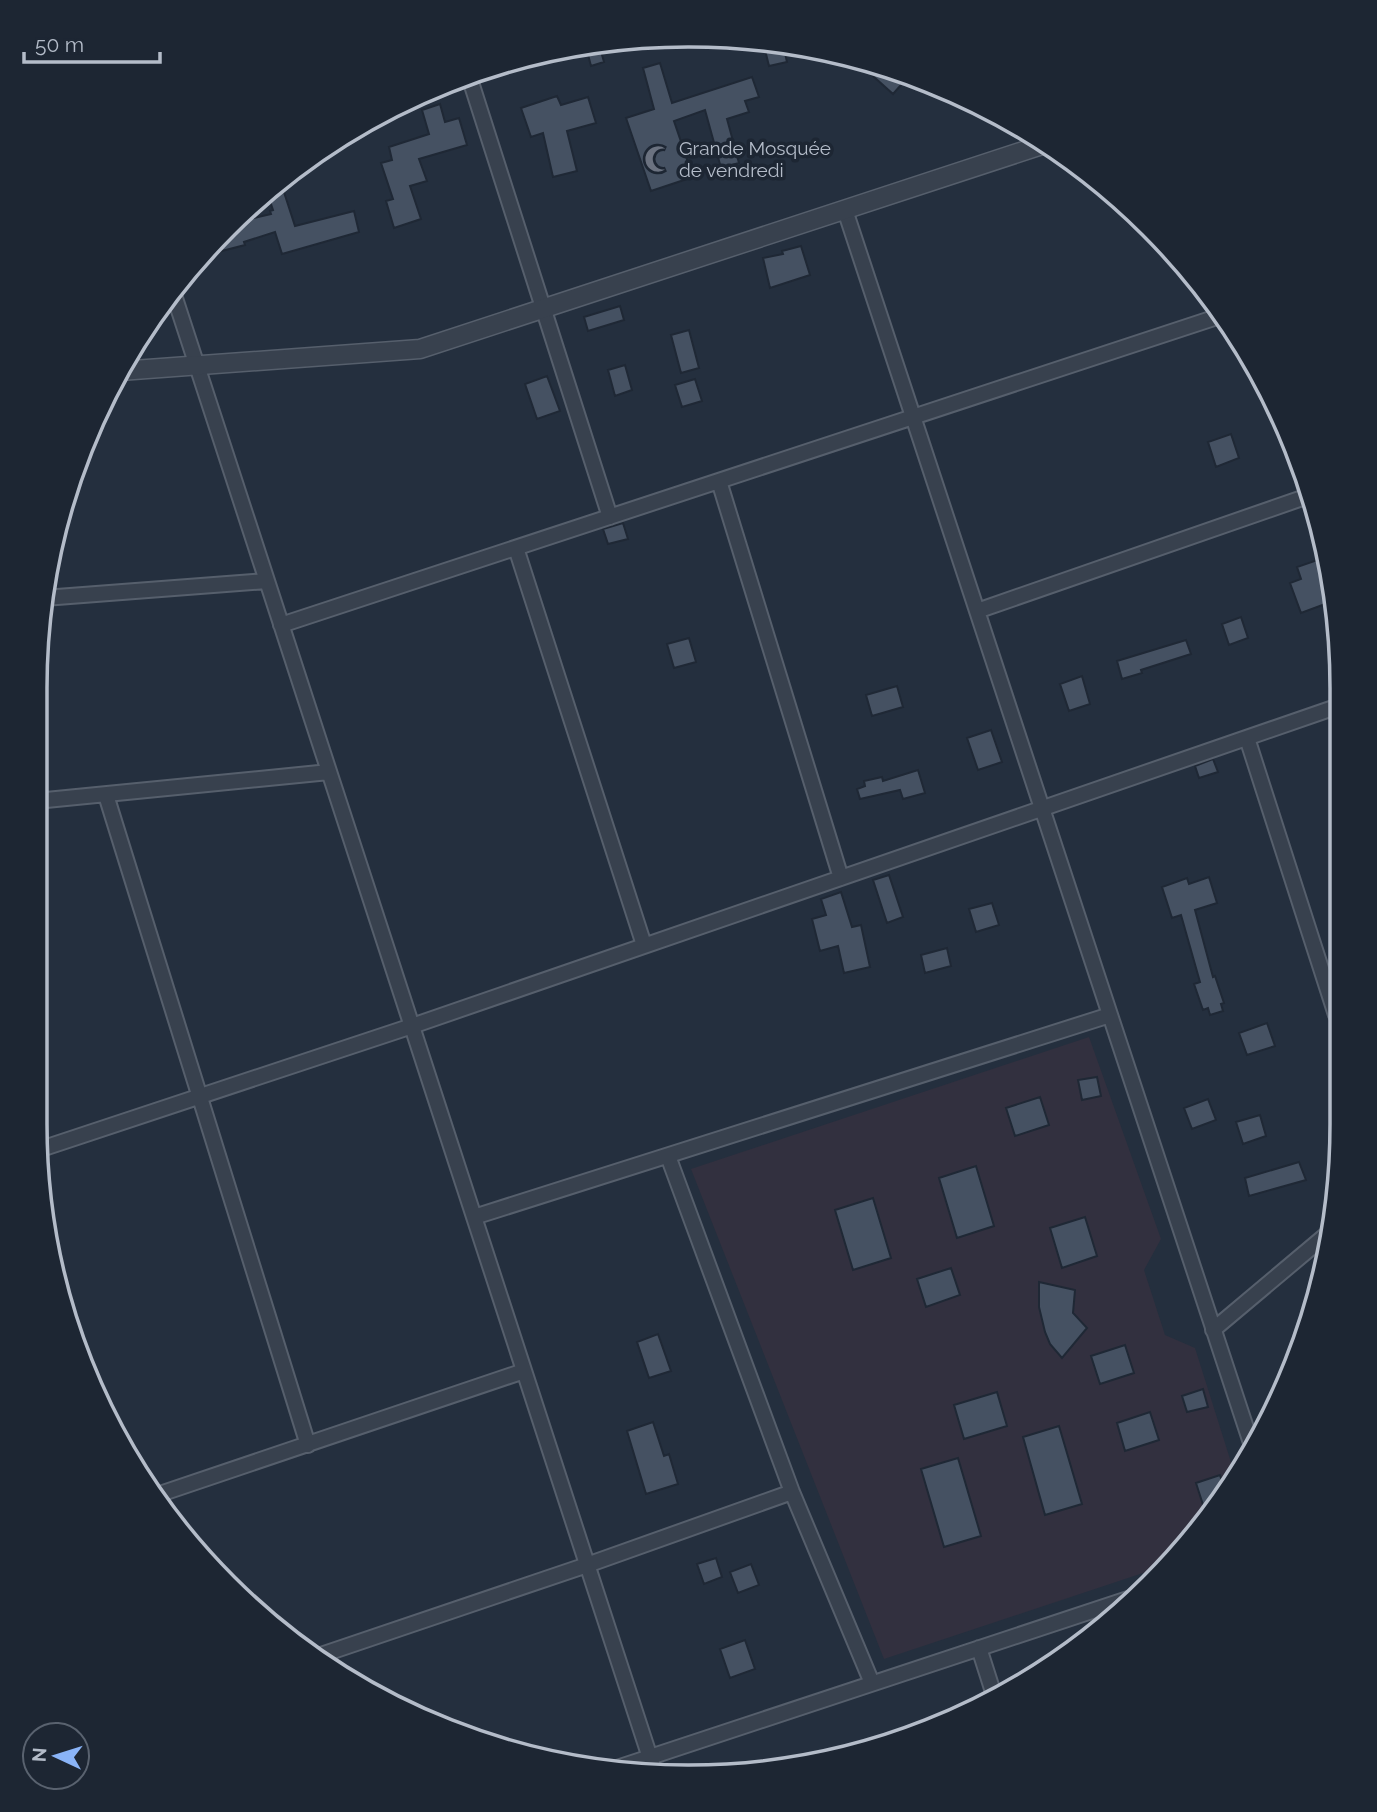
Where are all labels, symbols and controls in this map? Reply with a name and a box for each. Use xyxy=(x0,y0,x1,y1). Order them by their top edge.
scale bar xyxy=(24,21,161,65)
text: 50 m xyxy=(35,32,84,57)
place label: Grande Mosquée de vendredi xyxy=(679,137,831,181)
mosque icon: Grande Mosquée de vendredi xyxy=(643,144,673,174)
north arrow xyxy=(21,1721,91,1791)
text: N xyxy=(28,1747,51,1763)

